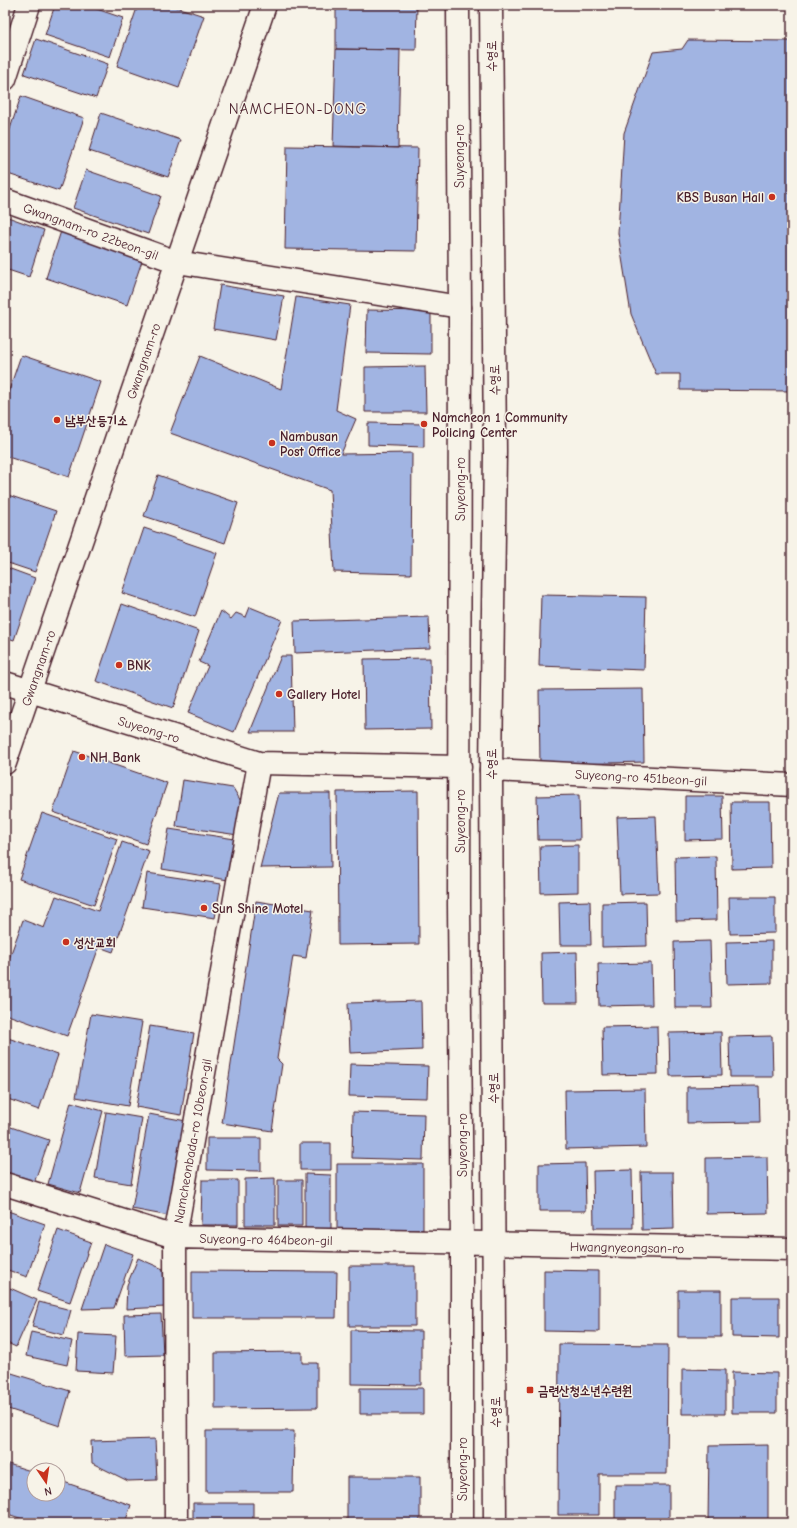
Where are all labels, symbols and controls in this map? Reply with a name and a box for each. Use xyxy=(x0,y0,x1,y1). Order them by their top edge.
street label: 수영로 xyxy=(484,40,499,72)
district label: NAMCHEON-DONG xyxy=(229,100,367,118)
street label: Suyeong-ro xyxy=(452,124,467,188)
place label: KBS Busan Hall xyxy=(676,190,764,205)
marker: KBS Busan Hall xyxy=(767,192,777,202)
street label: Gwangnam-ro 22beon-gil xyxy=(21,200,160,263)
street label: Gwangnam-ro xyxy=(123,321,164,401)
street label: 수영로 xyxy=(487,364,502,396)
place label: Namcheon 1 Community Policing Center xyxy=(432,410,567,440)
place label: 남부산등기소 xyxy=(65,413,128,428)
marker: 남부산등기소 xyxy=(52,415,62,425)
marker: Namcheon 1 Community Policing Center xyxy=(419,419,429,429)
place label: Nambusan Post Office xyxy=(280,429,341,459)
marker: Nambusan Post Office xyxy=(267,438,277,448)
street label: Suyeong-ro xyxy=(453,457,468,521)
street label: Gwangnam-ro xyxy=(18,628,59,708)
place label: BNK xyxy=(127,658,151,673)
marker: BNK xyxy=(114,660,124,670)
place label: Gallery Hotel xyxy=(287,687,360,702)
marker: Gallery Hotel xyxy=(274,689,284,699)
street label: Suyeong-ro xyxy=(116,713,182,746)
street label: 수영로 xyxy=(484,748,499,780)
place label: NH Bank xyxy=(90,750,141,765)
marker: NH Bank xyxy=(77,752,87,762)
street label: Suyeong-ro 451beon-gil xyxy=(575,767,707,788)
street label: Suyeong-ro xyxy=(453,789,468,853)
place label: Sun Shine Motel xyxy=(212,901,303,916)
marker: Sun Shine Motel xyxy=(199,903,209,913)
place label: 성산교회 xyxy=(73,935,116,950)
marker: 성산교회 xyxy=(61,937,71,947)
street label: Namcheonbada-ro 10beon-gil xyxy=(171,1058,214,1225)
street label: 수영로 xyxy=(486,1072,501,1104)
street label: Suyeong-ro xyxy=(455,1113,470,1177)
street label: Suyeong-ro 464beon-gil xyxy=(199,1231,333,1248)
street label: Hwangnyeongsan-ro xyxy=(570,1239,684,1256)
place label: 금련산청소년수련원 xyxy=(538,1383,632,1398)
marker: 금련산청소년수련원 xyxy=(525,1385,535,1395)
street label: 수영로 xyxy=(488,1396,503,1428)
street label: Suyeong-ro xyxy=(455,1437,470,1501)
north arrow xyxy=(26,1462,66,1502)
text: N xyxy=(43,1484,53,1498)

